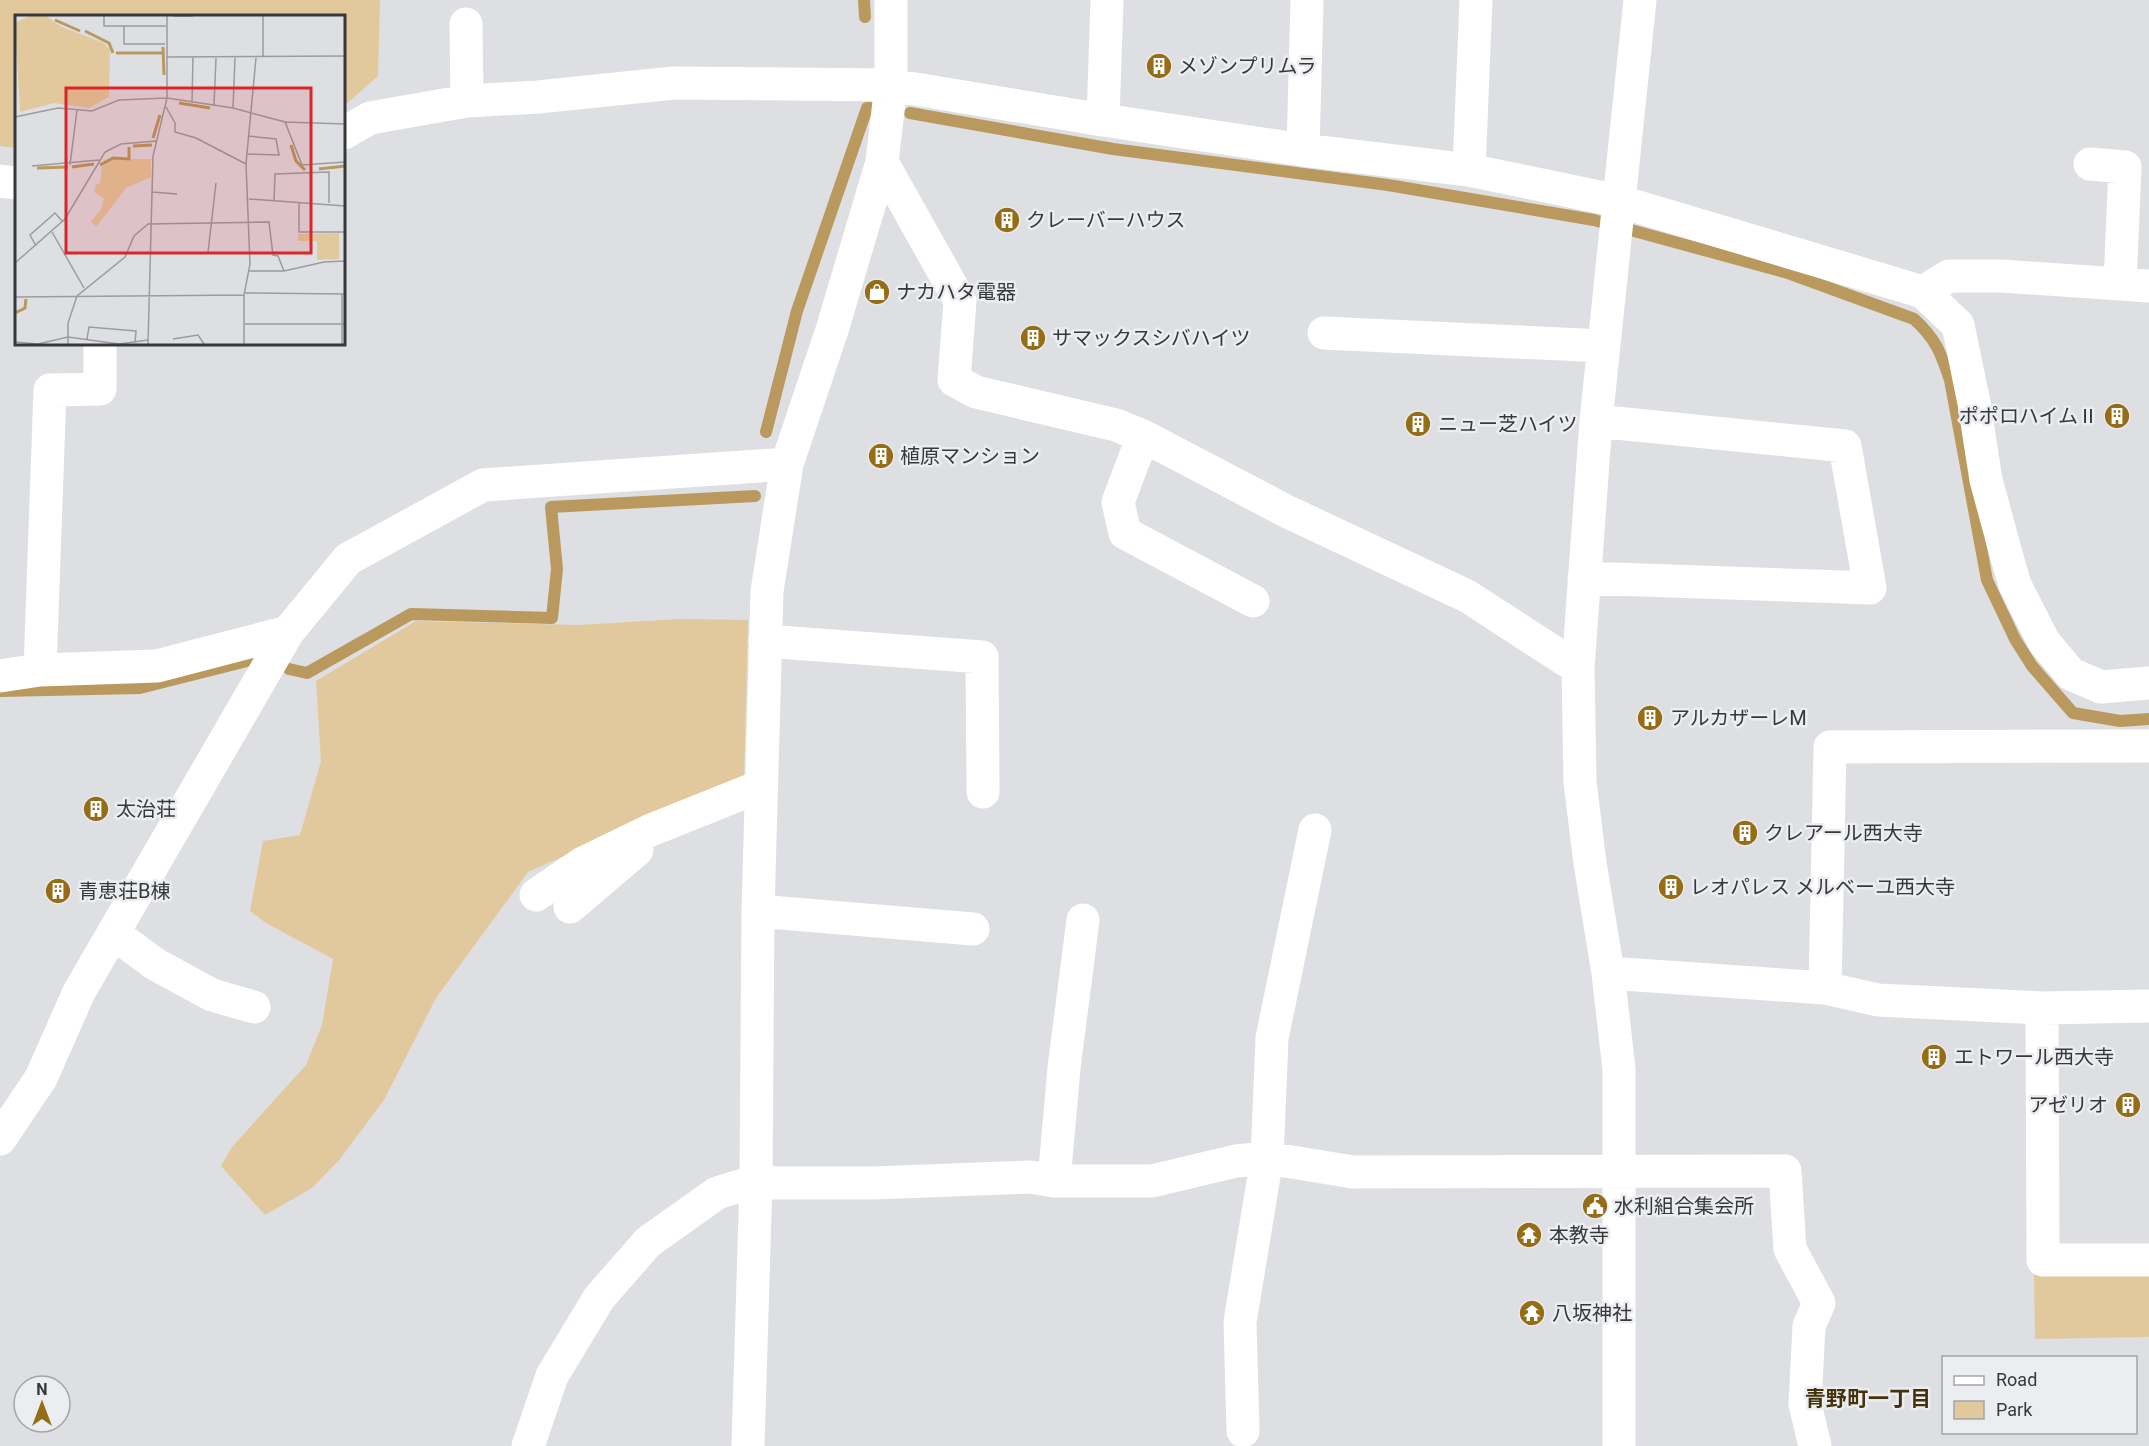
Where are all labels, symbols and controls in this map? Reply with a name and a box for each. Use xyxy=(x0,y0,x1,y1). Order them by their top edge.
inset map xyxy=(15,15,345,345)
building icon: メゾンプリムラ xyxy=(1144,51,1174,81)
place label: メゾンプリムラ xyxy=(1178,54,1316,78)
building icon: クレーバーハウス xyxy=(992,205,1022,235)
place label: クレーバーハウス xyxy=(1026,208,1185,232)
shop icon: ナカハタ電器 xyxy=(862,277,892,307)
place label: ナカハタ電器 xyxy=(896,280,1016,304)
building icon: サマックスシバハイツ xyxy=(1018,323,1048,353)
place label: サマックスシバハイツ xyxy=(1052,326,1250,350)
building icon: ポポロハイムⅡ xyxy=(2102,401,2132,431)
place label: ポポロハイムⅡ xyxy=(1959,404,2098,428)
building icon: ニュー芝ハイツ xyxy=(1403,409,1433,439)
place label: ニュー芝ハイツ xyxy=(1438,412,1578,436)
building icon: 植原マンション xyxy=(866,441,896,471)
place label: 植原マンション xyxy=(900,444,1040,468)
building icon: アルカザーレM xyxy=(1635,703,1665,733)
place label: アルカザーレM xyxy=(1670,706,1807,730)
building icon: 太治荘 xyxy=(81,794,111,824)
place label: 太治荘 xyxy=(116,797,176,821)
building icon: クレアール西大寺 xyxy=(1730,818,1760,848)
place label: クレアール西大寺 xyxy=(1764,821,1923,845)
building icon: レオパレス メルベーユ西大寺 xyxy=(1656,872,1686,902)
place label: レオパレス メルベーユ西大寺 xyxy=(1690,875,1955,899)
building icon: 青恵荘B棟 xyxy=(43,876,73,906)
place label: 青恵荘B棟 xyxy=(78,879,170,903)
building icon: エトワール西大寺 xyxy=(1919,1042,1949,1072)
place label: エトワール西大寺 xyxy=(1954,1045,2114,1069)
building icon: アゼリオ xyxy=(2113,1090,2143,1120)
place label: アゼリオ xyxy=(2028,1093,2108,1117)
public building icon: 水利組合集会所 xyxy=(1580,1191,1610,1221)
place label: 水利組合集会所 xyxy=(1614,1194,1754,1218)
temple icon: 本教寺 xyxy=(1514,1220,1544,1250)
place label: 本教寺 xyxy=(1549,1223,1609,1247)
temple icon: 八坂神社 xyxy=(1517,1298,1547,1328)
place label: 八坂神社 xyxy=(1552,1301,1632,1325)
legend xyxy=(1942,1356,2137,1434)
text: Road xyxy=(1996,1369,2037,1390)
north arrow xyxy=(12,1374,72,1434)
text: N xyxy=(36,1380,48,1399)
district label: 青野町一丁目 xyxy=(1805,1387,1931,1411)
text: Park xyxy=(1996,1399,2033,1420)

